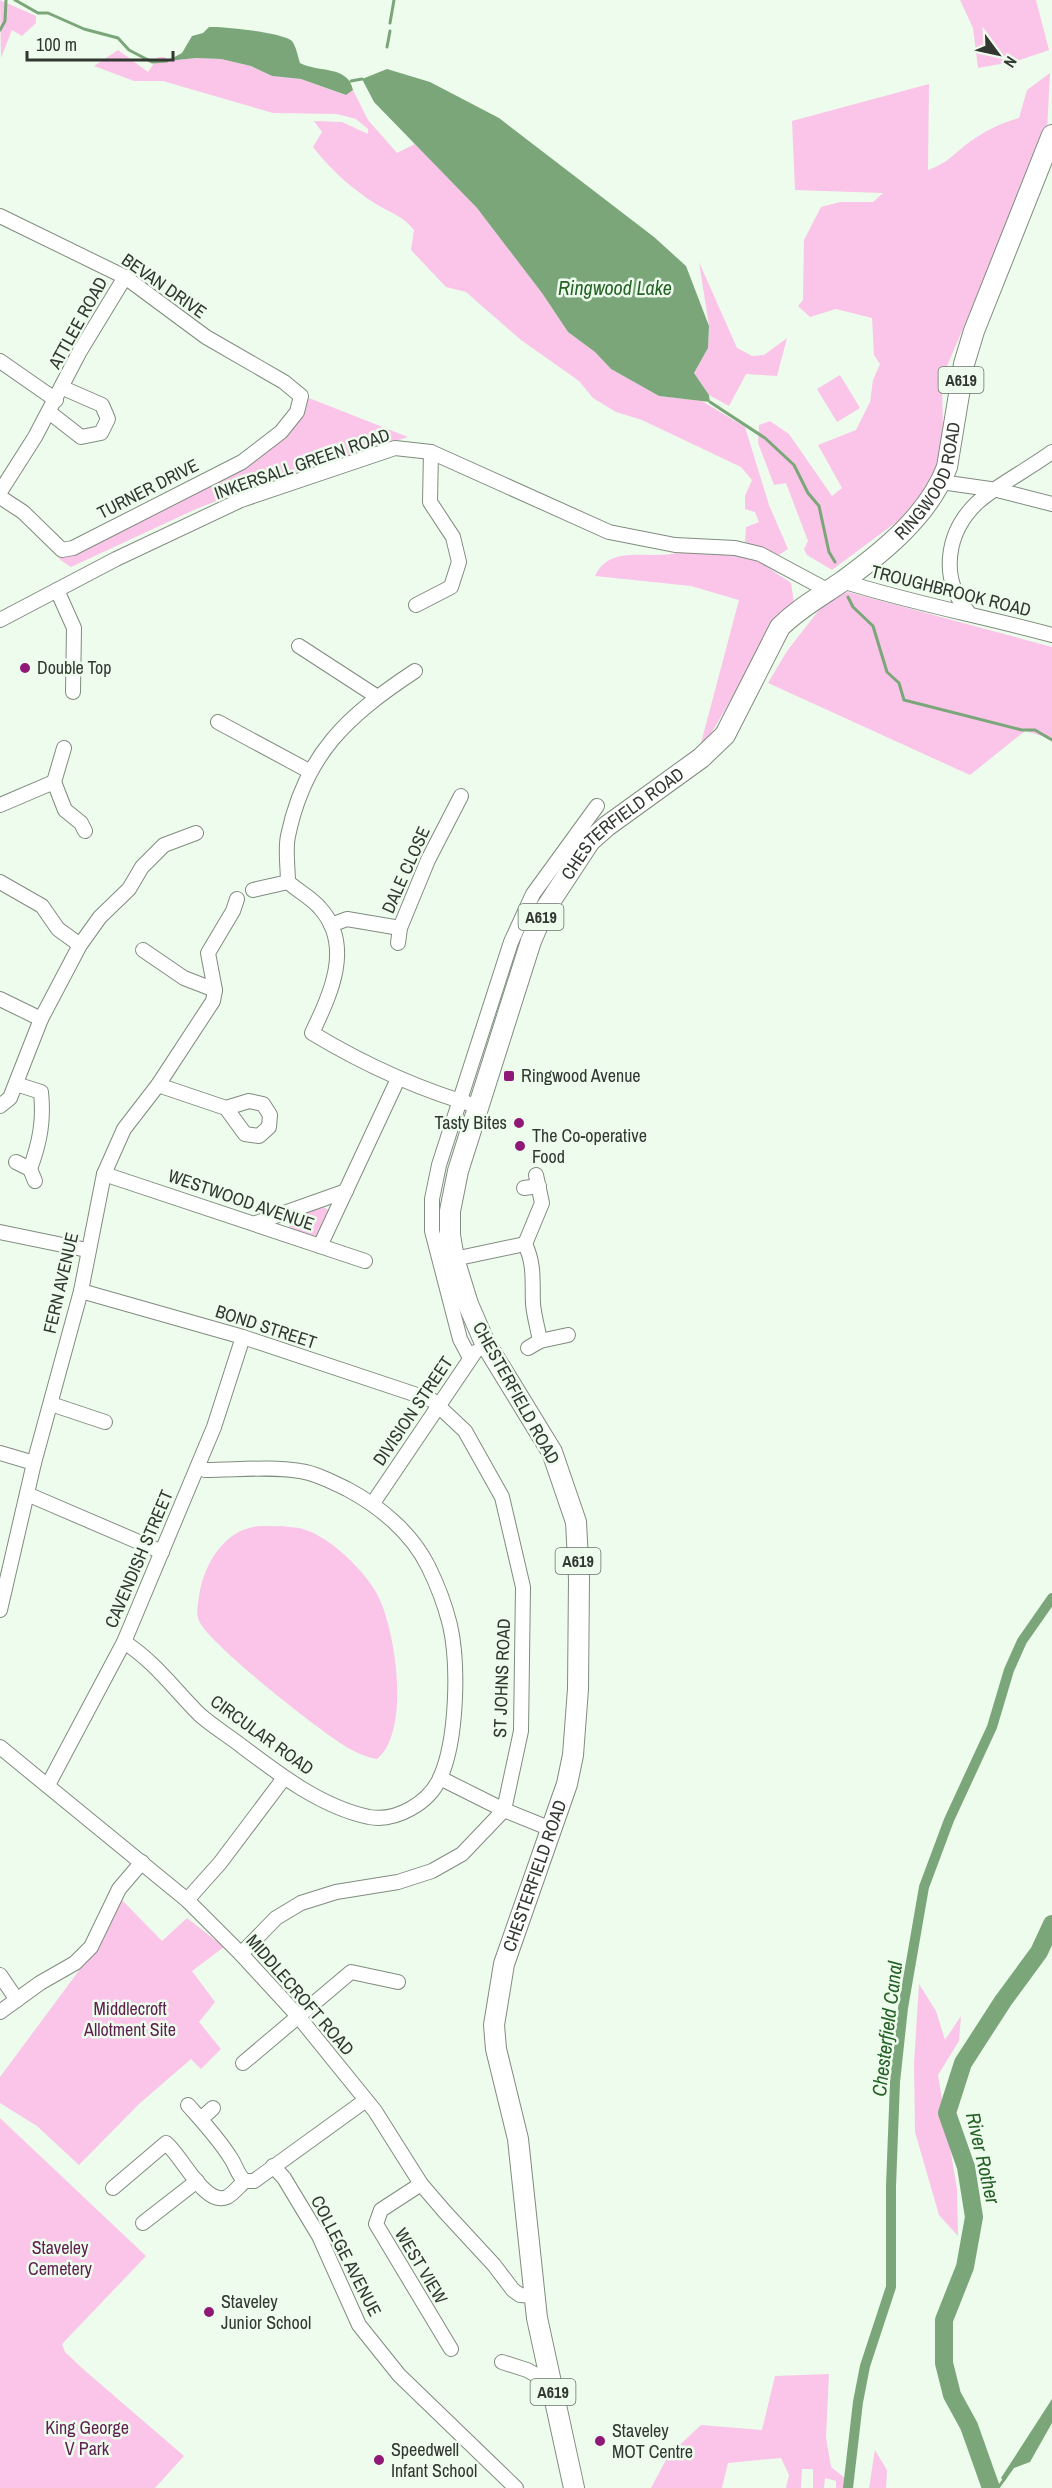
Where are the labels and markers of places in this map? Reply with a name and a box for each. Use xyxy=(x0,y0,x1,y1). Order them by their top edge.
place label: Double Top xyxy=(37,655,111,680)
marker: Double Top xyxy=(18,661,32,675)
place label: Ringwood Avenue xyxy=(521,1063,641,1088)
marker: Ringwood Avenue xyxy=(502,1069,516,1083)
place label: Tasty Bites xyxy=(435,1110,507,1135)
marker: Tasty Bites xyxy=(512,1116,526,1130)
place label: The Co-operative Food xyxy=(532,1123,647,1169)
marker: The Co-operative Food xyxy=(513,1139,527,1153)
place label: Staveley Junior School xyxy=(221,2289,311,2335)
marker: Staveley Junior School xyxy=(202,2305,216,2319)
place label: Staveley MOT Centre xyxy=(612,2418,693,2464)
marker: Staveley MOT Centre xyxy=(593,2434,607,2448)
place label: Speedwell Infant School xyxy=(391,2437,477,2483)
marker: Speedwell Infant School xyxy=(372,2453,386,2467)

